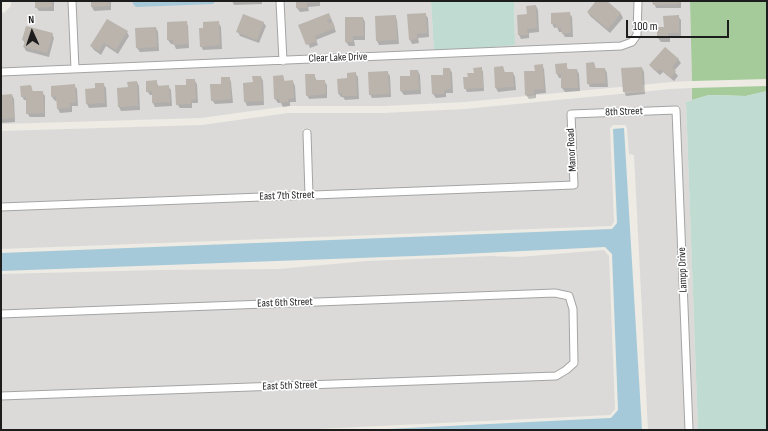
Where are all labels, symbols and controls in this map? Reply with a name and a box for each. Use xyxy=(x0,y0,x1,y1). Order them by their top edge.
north arrow xyxy=(12,12,52,52)
scale bar xyxy=(628,12,731,38)
text: N xyxy=(28,13,35,26)
text: 100 m xyxy=(633,19,658,34)
street label: Clear Lake Drive xyxy=(308,50,368,66)
street label: 8th Street xyxy=(605,105,643,119)
street label: Manor Road xyxy=(564,128,580,172)
street label: East 7th Street xyxy=(259,188,315,204)
street label: Lampp Drive xyxy=(676,247,690,293)
street label: East 6th Street xyxy=(257,295,313,311)
street label: East 5th Street xyxy=(262,378,318,394)

